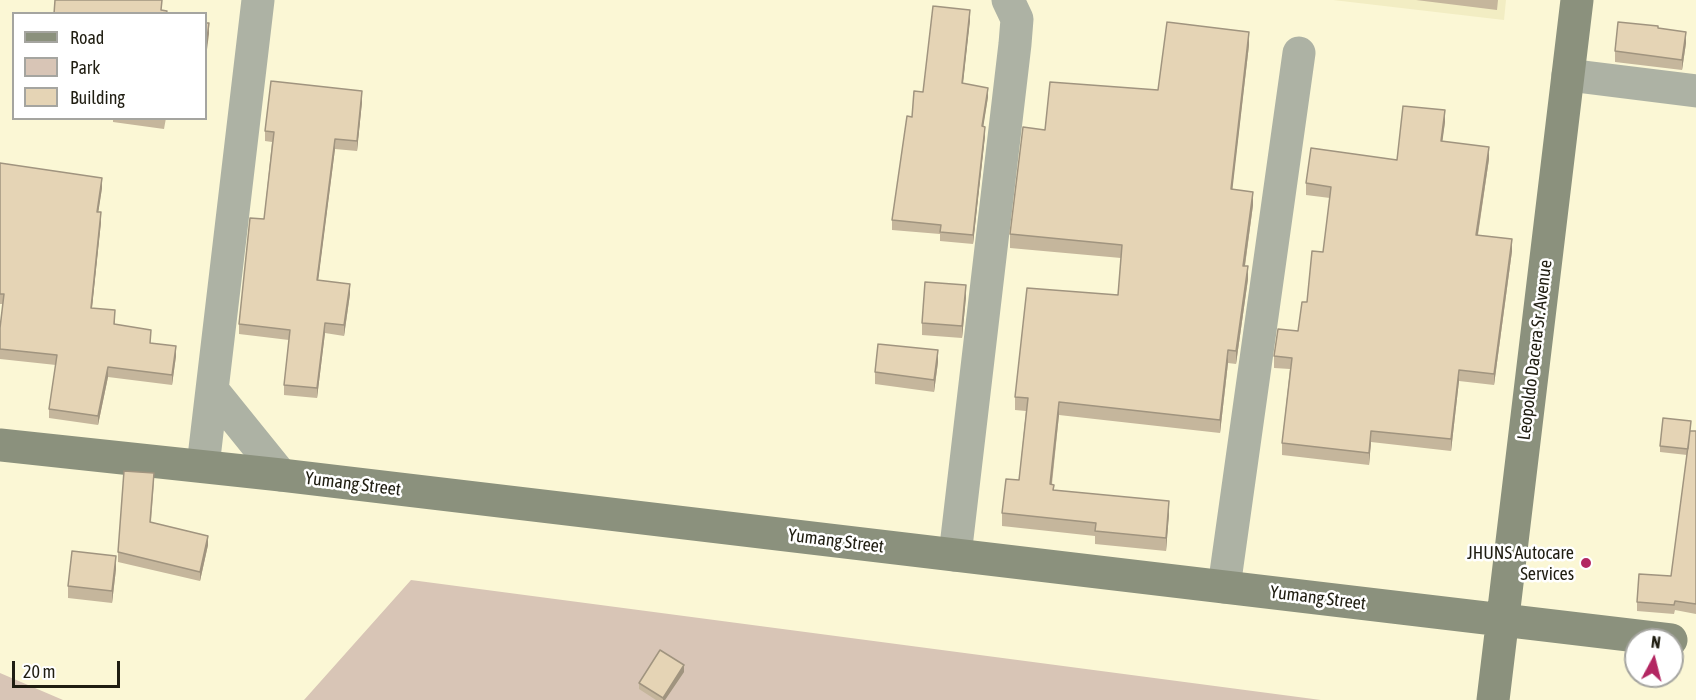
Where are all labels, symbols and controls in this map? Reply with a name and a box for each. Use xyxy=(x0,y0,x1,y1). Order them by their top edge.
legend xyxy=(12,12,207,120)
text: Road xyxy=(70,27,104,48)
text: Park xyxy=(70,57,100,78)
text: Building xyxy=(70,87,125,108)
street label: Leopoldo Dacera Sr. Avenue xyxy=(1513,259,1557,441)
street label: Yumang Street xyxy=(304,467,402,501)
street label: Yumang Street xyxy=(787,524,885,558)
place label: JHUNS Autocare Services xyxy=(1467,542,1574,584)
marker: JHUNS Autocare Services xyxy=(1579,556,1593,570)
street label: Yumang Street xyxy=(1269,581,1367,615)
north arrow xyxy=(1624,628,1684,688)
text: N xyxy=(1650,633,1662,652)
scale bar xyxy=(15,649,123,687)
text: 20 m xyxy=(23,661,55,682)

